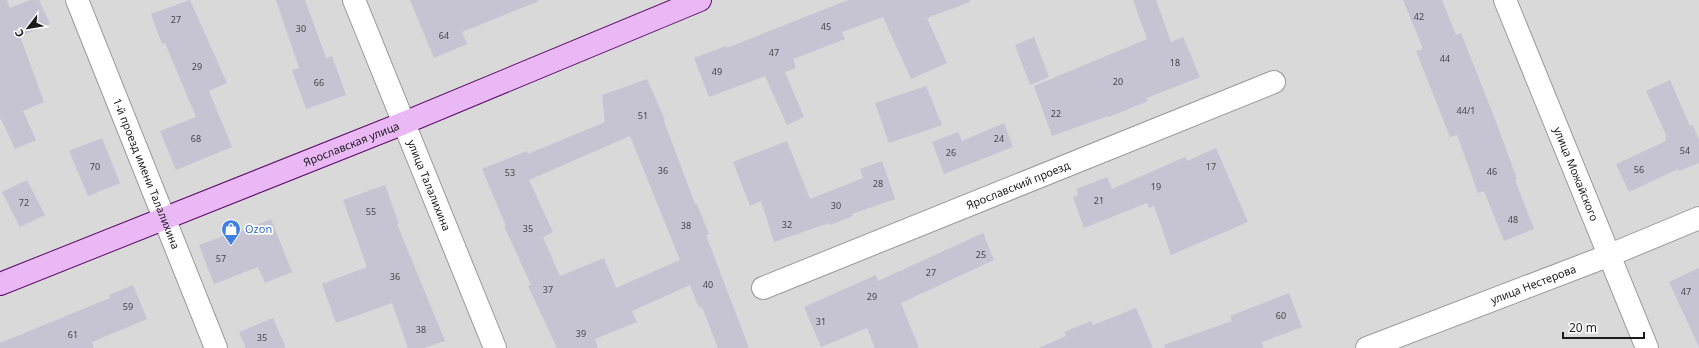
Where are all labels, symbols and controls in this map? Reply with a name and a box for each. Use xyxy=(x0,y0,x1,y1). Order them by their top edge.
north arrow xyxy=(8,8,48,48)
house number: 42 xyxy=(1414,10,1424,23)
house number: 27 xyxy=(171,13,181,26)
house number: 45 xyxy=(821,20,831,33)
house number: 30 xyxy=(296,22,306,35)
text: С xyxy=(11,26,27,40)
house number: 64 xyxy=(439,29,449,42)
house number: 47 xyxy=(769,46,779,59)
house number: 44 xyxy=(1440,52,1450,65)
house number: 18 xyxy=(1170,56,1180,69)
house number: 29 xyxy=(192,60,202,73)
house number: 49 xyxy=(712,65,722,78)
house number: 20 xyxy=(1113,75,1123,88)
house number: 66 xyxy=(314,76,324,89)
street label: 1-й проезд имени Талалихина xyxy=(110,96,184,251)
house number: 44/1 xyxy=(1457,104,1475,117)
house number: 22 xyxy=(1051,107,1061,120)
house number: 51 xyxy=(638,109,648,122)
street label: Ярославская улица xyxy=(301,118,401,169)
street label: улица Можайского xyxy=(1551,125,1602,223)
house number: 68 xyxy=(191,132,201,145)
house number: 24 xyxy=(994,132,1004,145)
street label: улица Талалихина xyxy=(404,137,455,233)
house number: 54 xyxy=(1680,144,1690,157)
house number: 26 xyxy=(946,146,956,159)
street label: Ярославский проезд xyxy=(964,157,1072,212)
house number: 70 xyxy=(90,160,100,173)
house number: 17 xyxy=(1206,160,1216,173)
house number: 56 xyxy=(1634,163,1644,176)
house number: 36 xyxy=(658,164,668,177)
house number: 46 xyxy=(1487,165,1497,178)
house number: 53 xyxy=(505,166,515,179)
house number: 28 xyxy=(873,177,883,190)
house number: 19 xyxy=(1151,180,1161,193)
house number: 21 xyxy=(1094,194,1104,207)
house number: 72 xyxy=(19,196,29,209)
house number: 30 xyxy=(831,199,841,212)
house number: 55 xyxy=(366,205,376,218)
house number: 48 xyxy=(1508,213,1518,226)
shop icon: Ozon xyxy=(220,218,242,246)
house number: 32 xyxy=(782,218,792,231)
house number: 38 xyxy=(681,219,691,232)
place label: Ozon xyxy=(245,221,272,236)
house number: 35 xyxy=(523,222,533,235)
house number: 25 xyxy=(976,248,986,261)
house number: 57 xyxy=(216,252,226,265)
street label: улица Нестерова xyxy=(1488,261,1578,307)
house number: 27 xyxy=(926,266,936,279)
house number: 36 xyxy=(390,270,400,283)
house number: 40 xyxy=(703,278,713,291)
house number: 37 xyxy=(543,283,553,296)
house number: 47 xyxy=(1681,285,1691,298)
house number: 29 xyxy=(867,290,877,303)
house number: 59 xyxy=(123,300,133,313)
house number: 60 xyxy=(1276,309,1286,322)
scale bar xyxy=(1563,314,1644,340)
house number: 31 xyxy=(816,315,826,328)
text: 20 m xyxy=(1569,319,1597,336)
house number: 38 xyxy=(416,323,426,336)
house number: 39 xyxy=(576,327,586,340)
house number: 61 xyxy=(68,328,78,341)
house number: 35 xyxy=(257,331,267,344)

